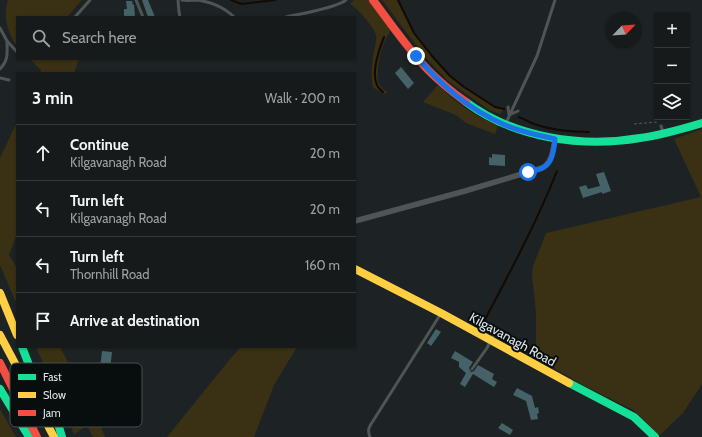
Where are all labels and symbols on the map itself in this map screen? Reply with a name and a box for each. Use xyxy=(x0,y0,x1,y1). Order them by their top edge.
north arrow xyxy=(606,12,642,48)
route end xyxy=(407,47,425,65)
route start xyxy=(519,163,537,181)
street label: Kilgavanagh Road xyxy=(467,309,559,369)
legend xyxy=(10,363,142,427)
text: Fast xyxy=(43,370,62,384)
text: Slow xyxy=(43,388,66,402)
text: Jam xyxy=(42,406,61,420)

